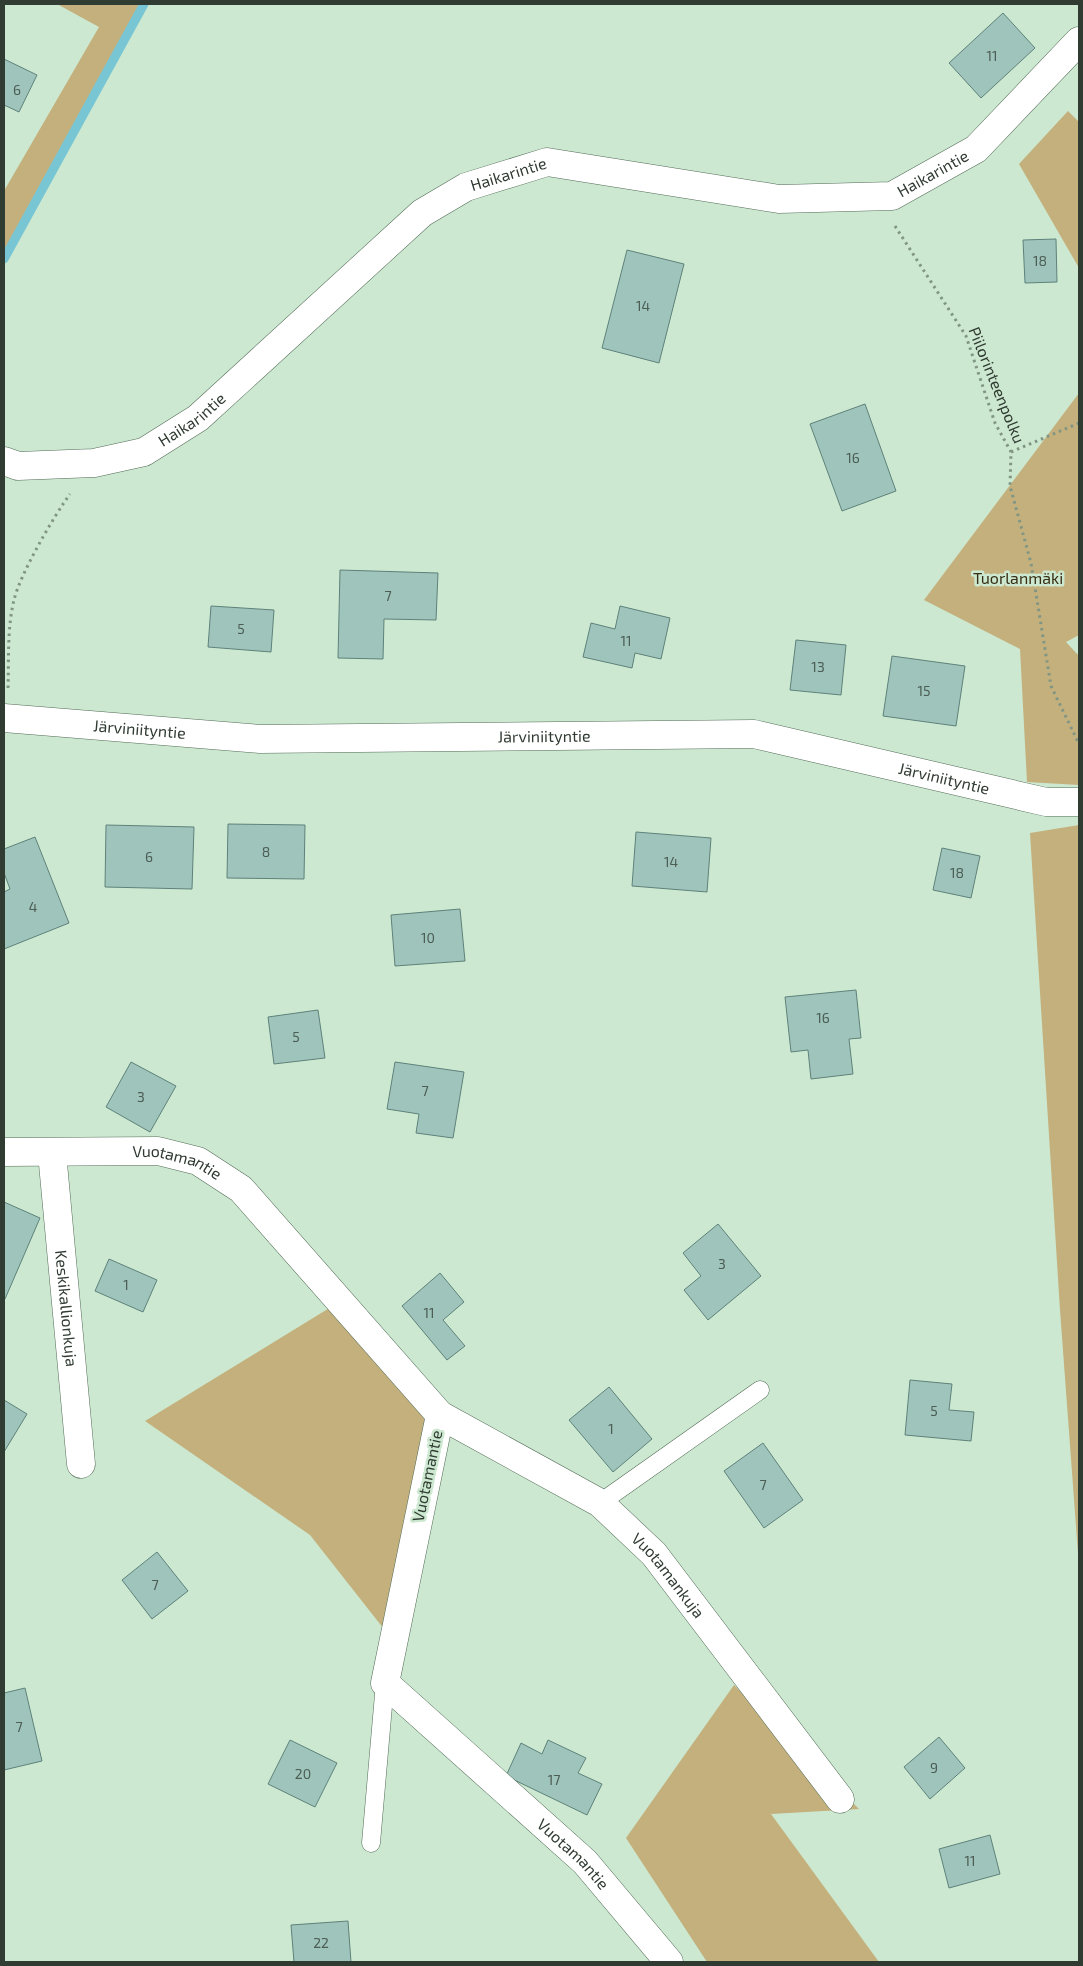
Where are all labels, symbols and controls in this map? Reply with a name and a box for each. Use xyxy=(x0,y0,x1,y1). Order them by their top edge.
house number: 11 xyxy=(986,47,998,64)
house number: 6 xyxy=(13,81,21,98)
street label: Haikarintie xyxy=(893,145,971,200)
street label: Haikarintie xyxy=(468,153,549,194)
house number: 18 xyxy=(1033,252,1047,269)
house number: 14 xyxy=(636,297,650,314)
street label: Piilorinteenpolku xyxy=(965,324,1029,446)
street label: Haikarintie xyxy=(154,388,229,450)
house number: 16 xyxy=(846,449,860,466)
park label: Tuorlanmäki xyxy=(973,568,1063,587)
house number: 7 xyxy=(384,587,392,604)
house number: 5 xyxy=(237,620,245,637)
house number: 11 xyxy=(620,632,632,649)
house number: 13 xyxy=(811,658,825,675)
house number: 15 xyxy=(917,682,931,699)
street label: Järviniityntie xyxy=(93,715,187,742)
street label: Järviniityntie xyxy=(498,726,591,746)
street label: Järviniityntie xyxy=(897,758,992,798)
house number: 8 xyxy=(262,843,270,860)
house number: 6 xyxy=(145,848,153,865)
house number: 14 xyxy=(664,853,678,870)
house number: 18 xyxy=(950,864,964,881)
house number: 4 xyxy=(29,898,37,915)
house number: 10 xyxy=(421,929,435,946)
house number: 16 xyxy=(816,1009,830,1026)
house number: 5 xyxy=(292,1028,300,1045)
house number: 7 xyxy=(421,1082,429,1099)
house number: 3 xyxy=(137,1088,145,1105)
street label: Vuotamantie xyxy=(132,1141,226,1183)
street label: Keskikallionkuja xyxy=(52,1249,82,1367)
house number: 3 xyxy=(718,1255,726,1272)
house number: 1 xyxy=(123,1276,129,1293)
house number: 11 xyxy=(423,1304,435,1321)
house number: 5 xyxy=(930,1402,938,1419)
house number: 1 xyxy=(608,1420,614,1437)
street label: Vuotamantie xyxy=(408,1428,445,1523)
house number: 7 xyxy=(759,1476,767,1493)
street label: Vuotamankuja xyxy=(628,1528,709,1621)
house number: 7 xyxy=(151,1576,159,1593)
house number: 7 xyxy=(15,1718,23,1735)
house number: 9 xyxy=(930,1759,938,1776)
house number: 20 xyxy=(295,1765,311,1782)
house number: 17 xyxy=(548,1771,560,1788)
street label: Vuotamantie xyxy=(534,1814,614,1893)
house number: 11 xyxy=(964,1852,976,1869)
house number: 22 xyxy=(313,1934,329,1951)

